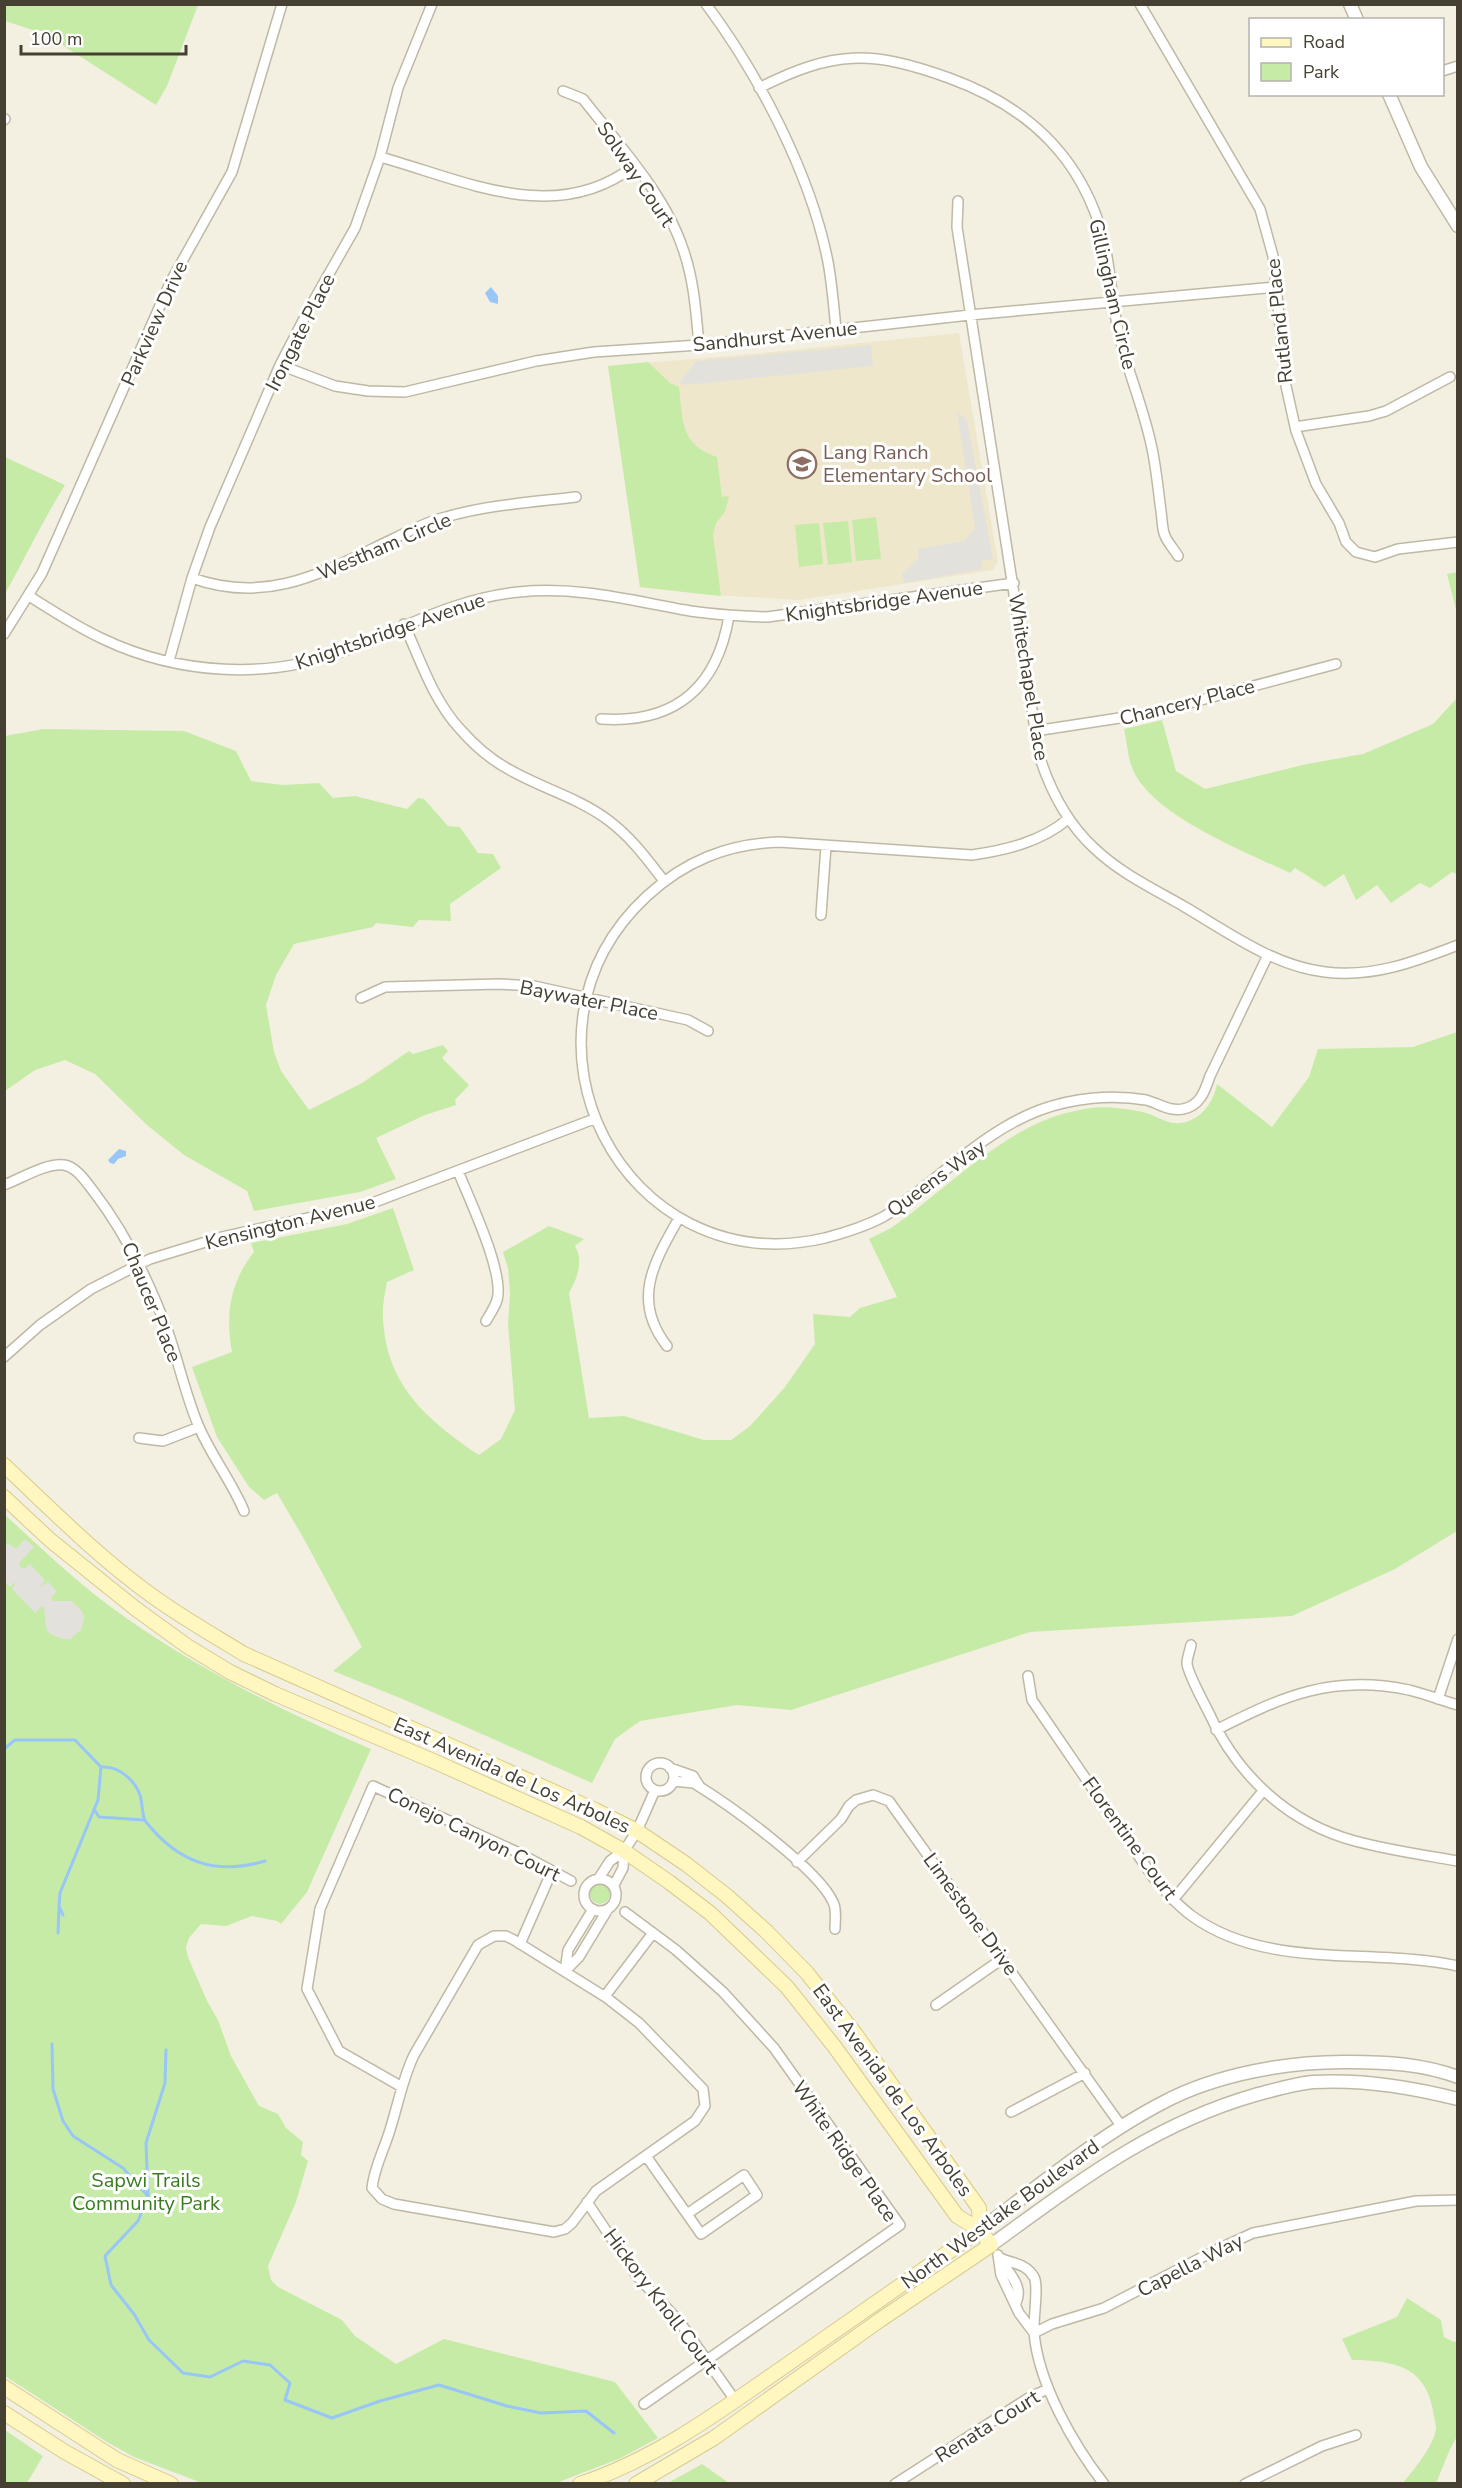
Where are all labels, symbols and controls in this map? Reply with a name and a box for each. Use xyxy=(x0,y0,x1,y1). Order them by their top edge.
scale bar xyxy=(21,18,186,56)
legend xyxy=(1249,18,1444,96)
text: 100 m xyxy=(30,27,82,51)
text: Road xyxy=(1303,30,1345,54)
text: Park xyxy=(1303,60,1340,84)
street label: Solway Court xyxy=(590,116,681,233)
street label: Gillingham Circle xyxy=(1082,216,1143,372)
street label: Parkview Drive xyxy=(115,256,194,390)
street label: Rutland Place xyxy=(1260,257,1299,385)
street label: Irongate Place xyxy=(259,269,342,396)
street label: Sandhurst Avenue xyxy=(691,314,859,359)
place label: Lang Ranch Elementary School xyxy=(823,439,992,489)
school or university icon: Lang Ranch Elementary School xyxy=(786,448,818,480)
street label: Westham Circle xyxy=(313,506,455,587)
street label: Knightsbridge Avenue xyxy=(784,574,984,629)
street label: Knightsbridge Avenue xyxy=(292,586,489,677)
street label: Whitechapel Place xyxy=(1002,591,1055,763)
street label: Chancery Place xyxy=(1117,673,1258,732)
street label: Baywater Place xyxy=(517,974,661,1027)
street label: Queens Way xyxy=(882,1133,992,1223)
street label: Kensington Avenue xyxy=(202,1188,378,1257)
street label: Chaucer Place xyxy=(115,1238,188,1366)
street label: East Avenida de Los Arboles xyxy=(389,1711,635,1840)
street label: Florentine Court xyxy=(1076,1772,1184,1906)
street label: Conejo Canyon Court xyxy=(383,1781,566,1889)
street label: Limestone Drive xyxy=(917,1848,1024,1981)
street label: East Avenida de Los Arboles xyxy=(806,1979,979,2202)
street label: White Ridge Place xyxy=(786,2075,903,2227)
street label: North Westlake Boulevard xyxy=(896,2133,1105,2295)
park label: Sapwi Trails Community Park xyxy=(72,2167,221,2217)
street label: Hickory Knoll Court xyxy=(597,2223,725,2380)
street label: Capella Way xyxy=(1133,2227,1248,2304)
street label: Renata Court xyxy=(930,2383,1045,2469)

